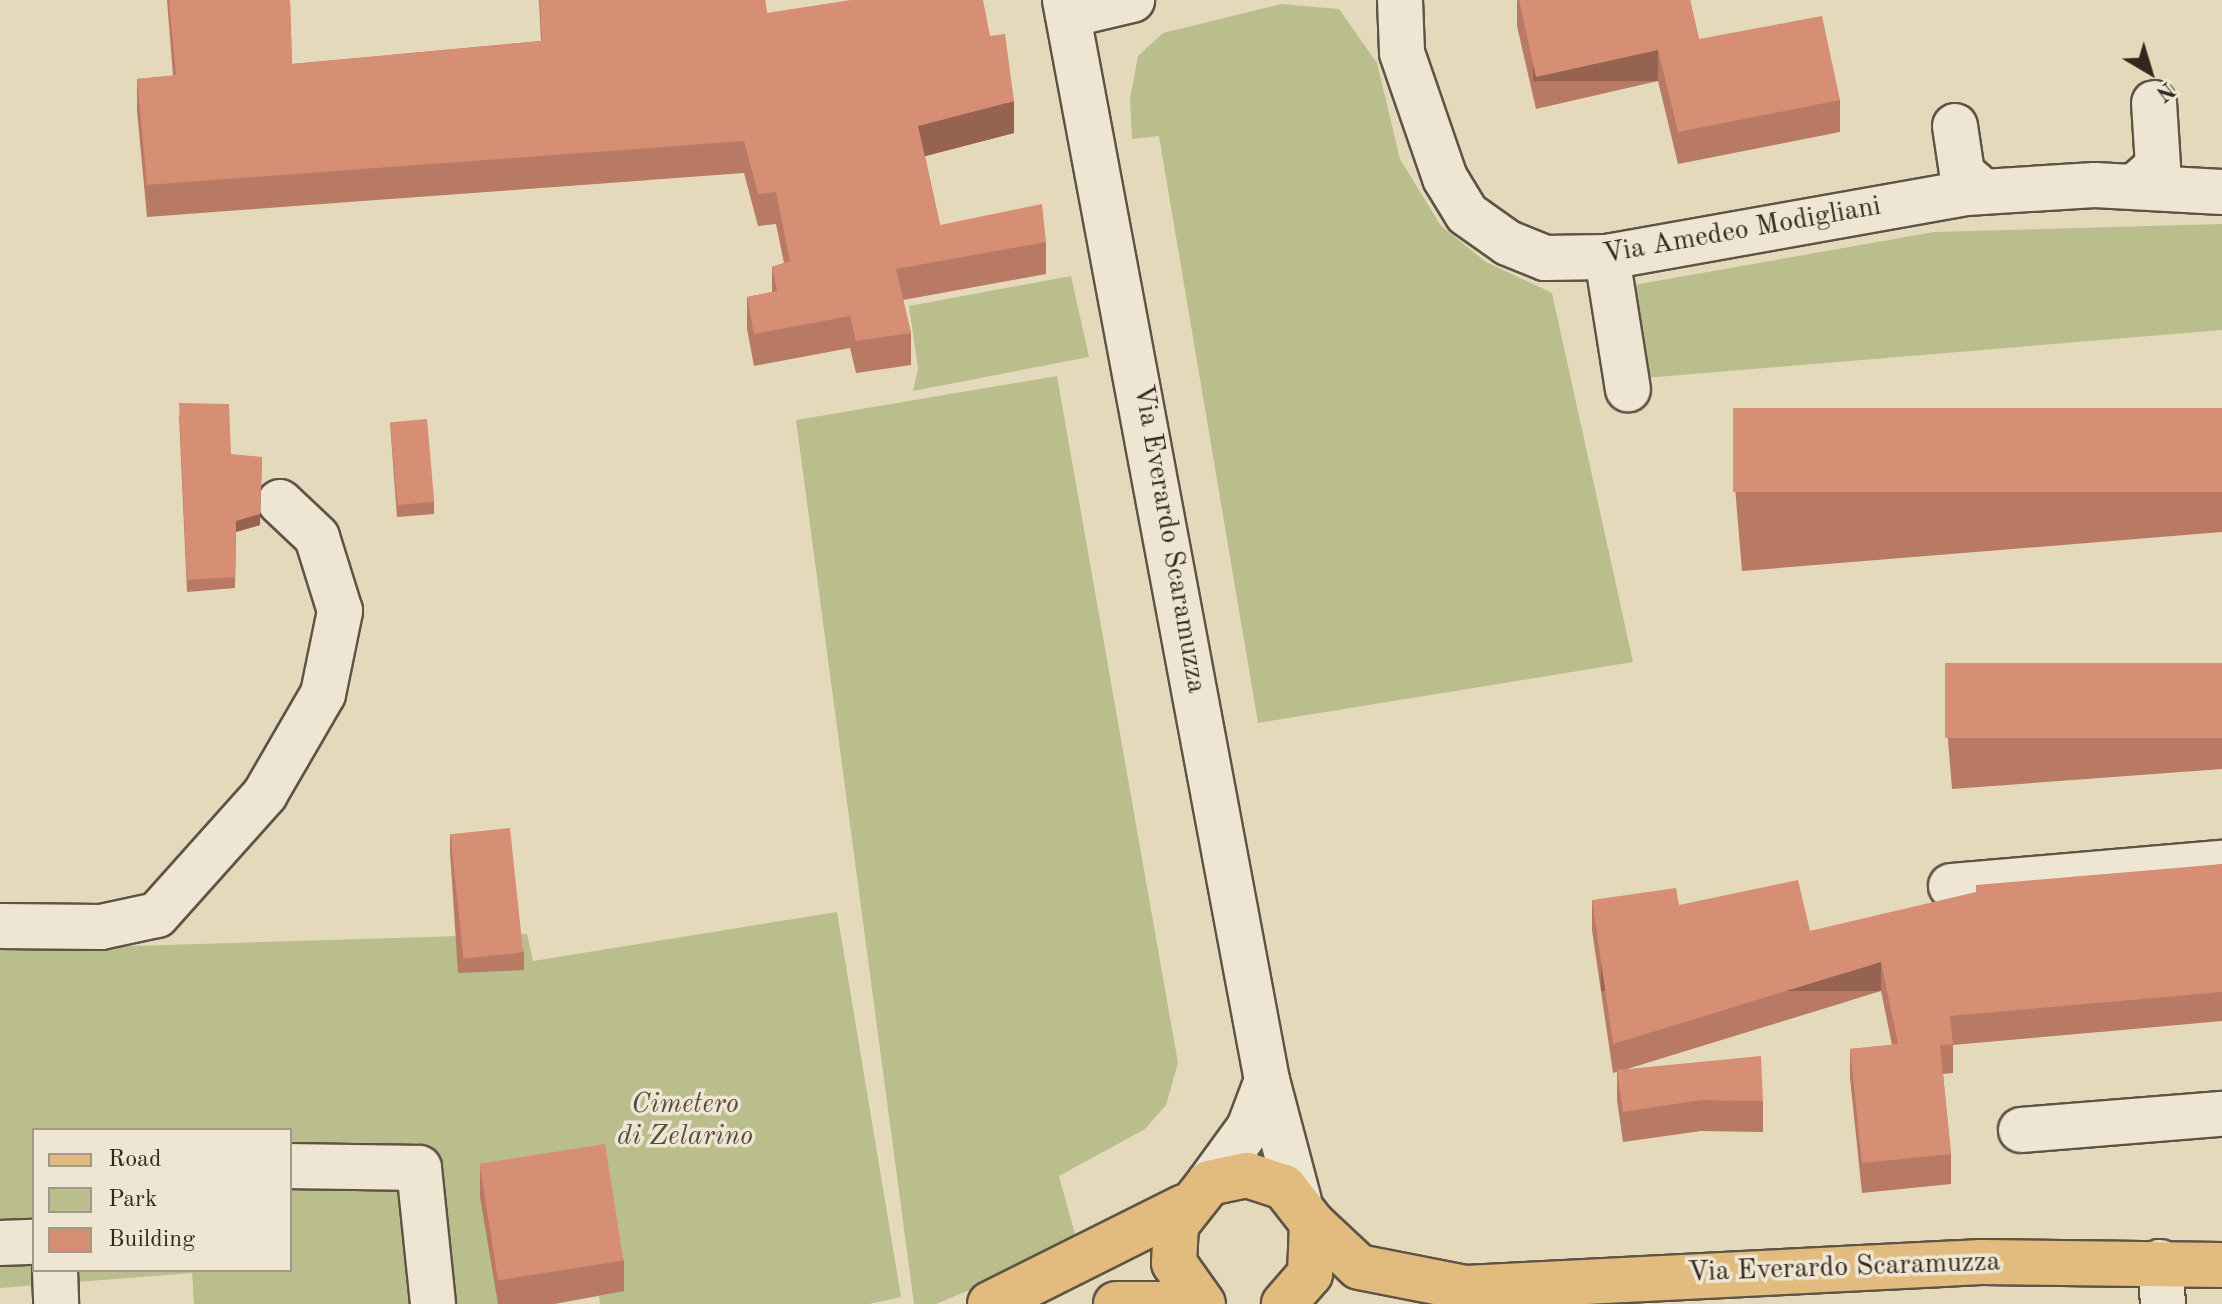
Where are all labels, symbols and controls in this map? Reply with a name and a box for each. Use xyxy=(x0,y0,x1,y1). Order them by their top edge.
north arrow xyxy=(2110,32,2190,112)
text: N xyxy=(2151,77,2178,105)
street label: Via Amedeo Modigliani xyxy=(1600,190,1884,272)
street label: Via Everardo Scaramuzza xyxy=(1125,382,1213,696)
park label: Cimetero di Zelarino xyxy=(617,1088,753,1154)
legend xyxy=(32,1128,292,1272)
text: Road xyxy=(108,1148,161,1172)
text: Park xyxy=(108,1188,157,1212)
text: Building xyxy=(108,1228,195,1252)
street label: Via Everardo Scaramuzza xyxy=(1687,1246,2001,1290)

